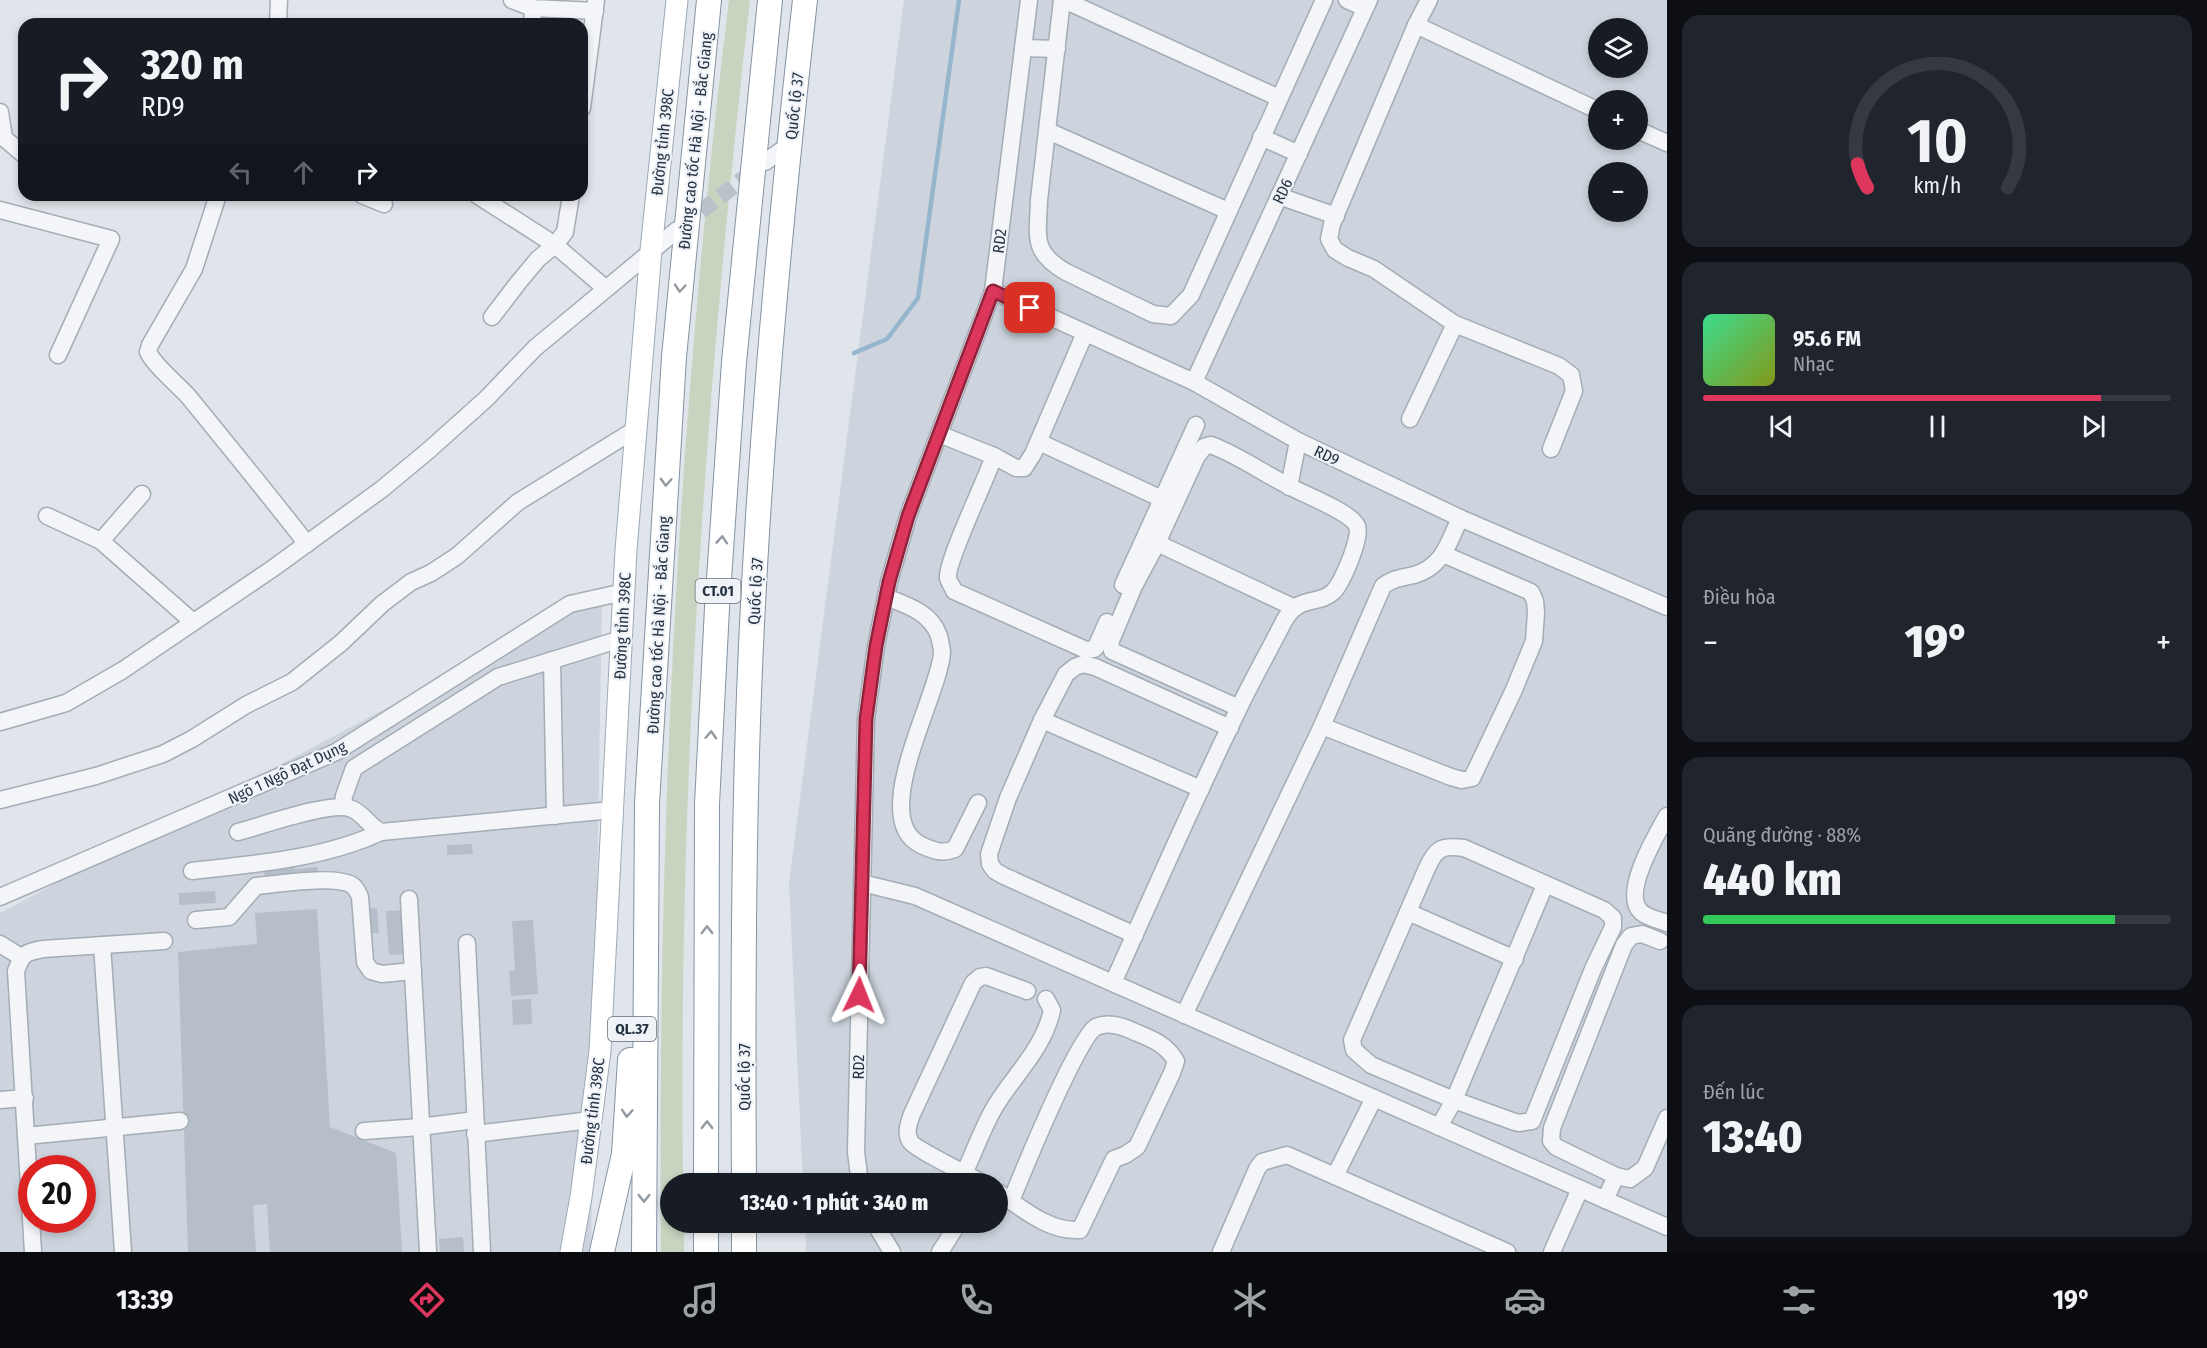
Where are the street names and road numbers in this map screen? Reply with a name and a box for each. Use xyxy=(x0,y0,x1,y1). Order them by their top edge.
street label: Đường cao tốc Hà Nội - Bắc Giang xyxy=(674,31,716,251)
street label: Quốc lộ 37 xyxy=(781,71,808,141)
street label: Đường tỉnh 398C xyxy=(647,88,678,196)
street label: RD6 xyxy=(1268,175,1297,207)
street label: RD2 xyxy=(989,228,1010,254)
street label: RD9 xyxy=(1311,441,1343,470)
street label: Đường cao tốc Hà Nội - Bắc Giang xyxy=(642,515,674,734)
street label: Quốc lộ 37 xyxy=(743,556,767,625)
street label: Đường tỉnh 398C xyxy=(610,572,635,680)
road number: CT.01 xyxy=(696,579,740,603)
street label: Ngõ 1 Ngô Đạt Dụng xyxy=(225,737,350,808)
road number: QL.37 xyxy=(608,1017,656,1041)
street label: Quốc lộ 37 xyxy=(734,1043,754,1111)
street label: RD2 xyxy=(849,1055,868,1080)
street label: Đường tỉnh 398C xyxy=(577,1057,608,1165)

